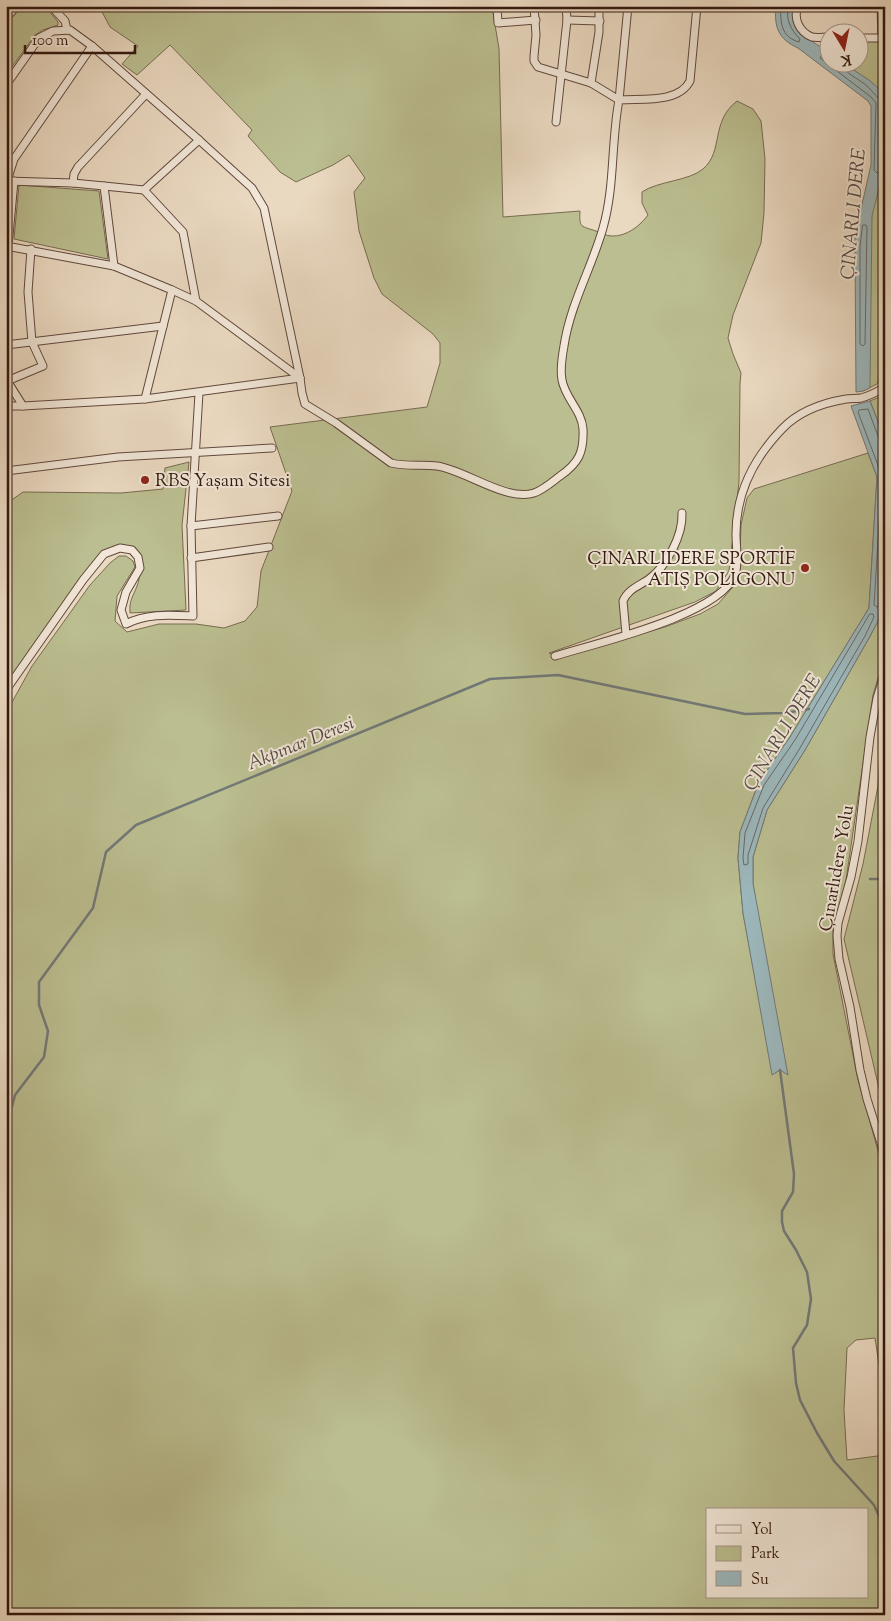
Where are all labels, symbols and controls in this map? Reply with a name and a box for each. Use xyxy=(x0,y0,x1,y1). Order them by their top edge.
scale bar xyxy=(25,22,135,54)
north arrow xyxy=(818,22,868,72)
text: 100 m xyxy=(32,31,69,52)
text: K xyxy=(838,48,853,70)
water label: ÇINARLI DERE xyxy=(835,148,874,281)
place label: RBS Yaşam Sitesi xyxy=(155,469,290,495)
marker: RBS Yaşam Sitesi xyxy=(139,474,151,486)
place label: ÇINARLIDERE SPORTİF ATIŞ POLİGONU xyxy=(587,547,795,594)
marker: ÇINARLIDERE SPORTİF ATIŞ POLİGONU xyxy=(799,562,811,574)
water label: ÇINARLI DERE xyxy=(738,670,829,797)
water label: Akpınar Deresi xyxy=(243,710,359,778)
street label: Çınarlıdere Yolu xyxy=(814,803,862,934)
legend xyxy=(706,1508,868,1598)
text: Yol xyxy=(751,1520,773,1541)
text: Park xyxy=(751,1544,780,1565)
text: Su xyxy=(751,1570,769,1591)

